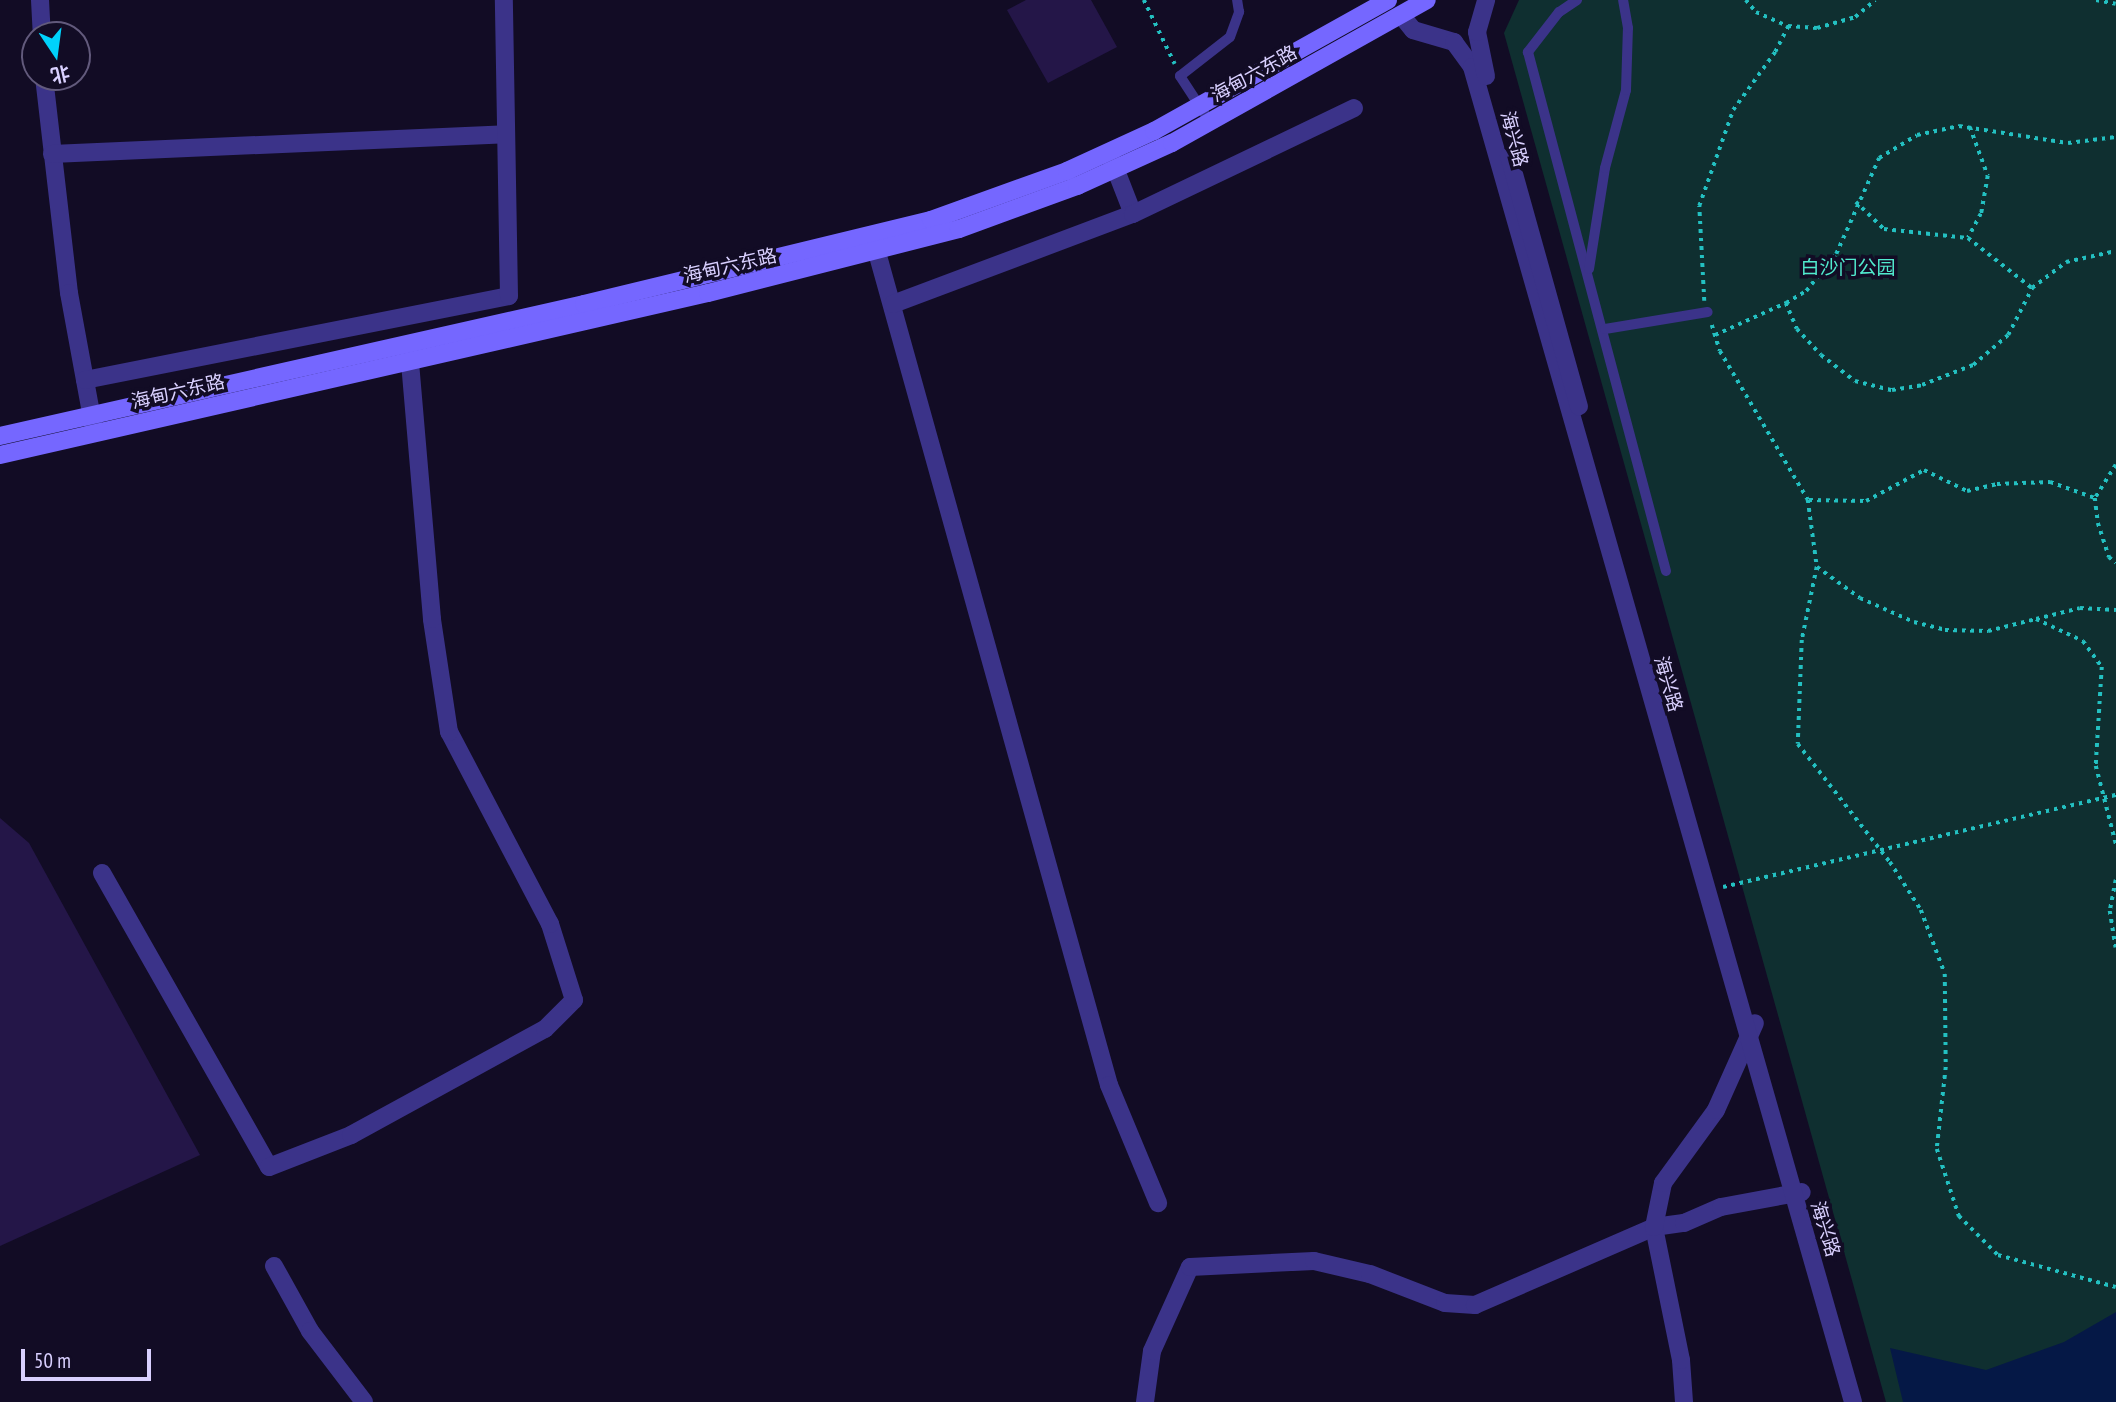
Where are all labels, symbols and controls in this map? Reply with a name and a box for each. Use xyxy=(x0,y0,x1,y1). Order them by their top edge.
north arrow xyxy=(21,21,91,91)
street label: 海甸六东路 xyxy=(1207,41,1301,107)
text: 北 xyxy=(48,61,72,88)
street label: 海兴路 xyxy=(1496,109,1532,169)
street label: 海甸六东路 xyxy=(681,244,779,288)
park label: 白沙门公园 xyxy=(1801,257,1895,279)
street label: 海甸六东路 xyxy=(129,370,227,414)
street label: 海兴路 xyxy=(1649,653,1687,715)
street label: 海兴路 xyxy=(1806,1198,1844,1260)
scale bar xyxy=(24,1336,154,1380)
text: 50 m xyxy=(34,1347,71,1374)

